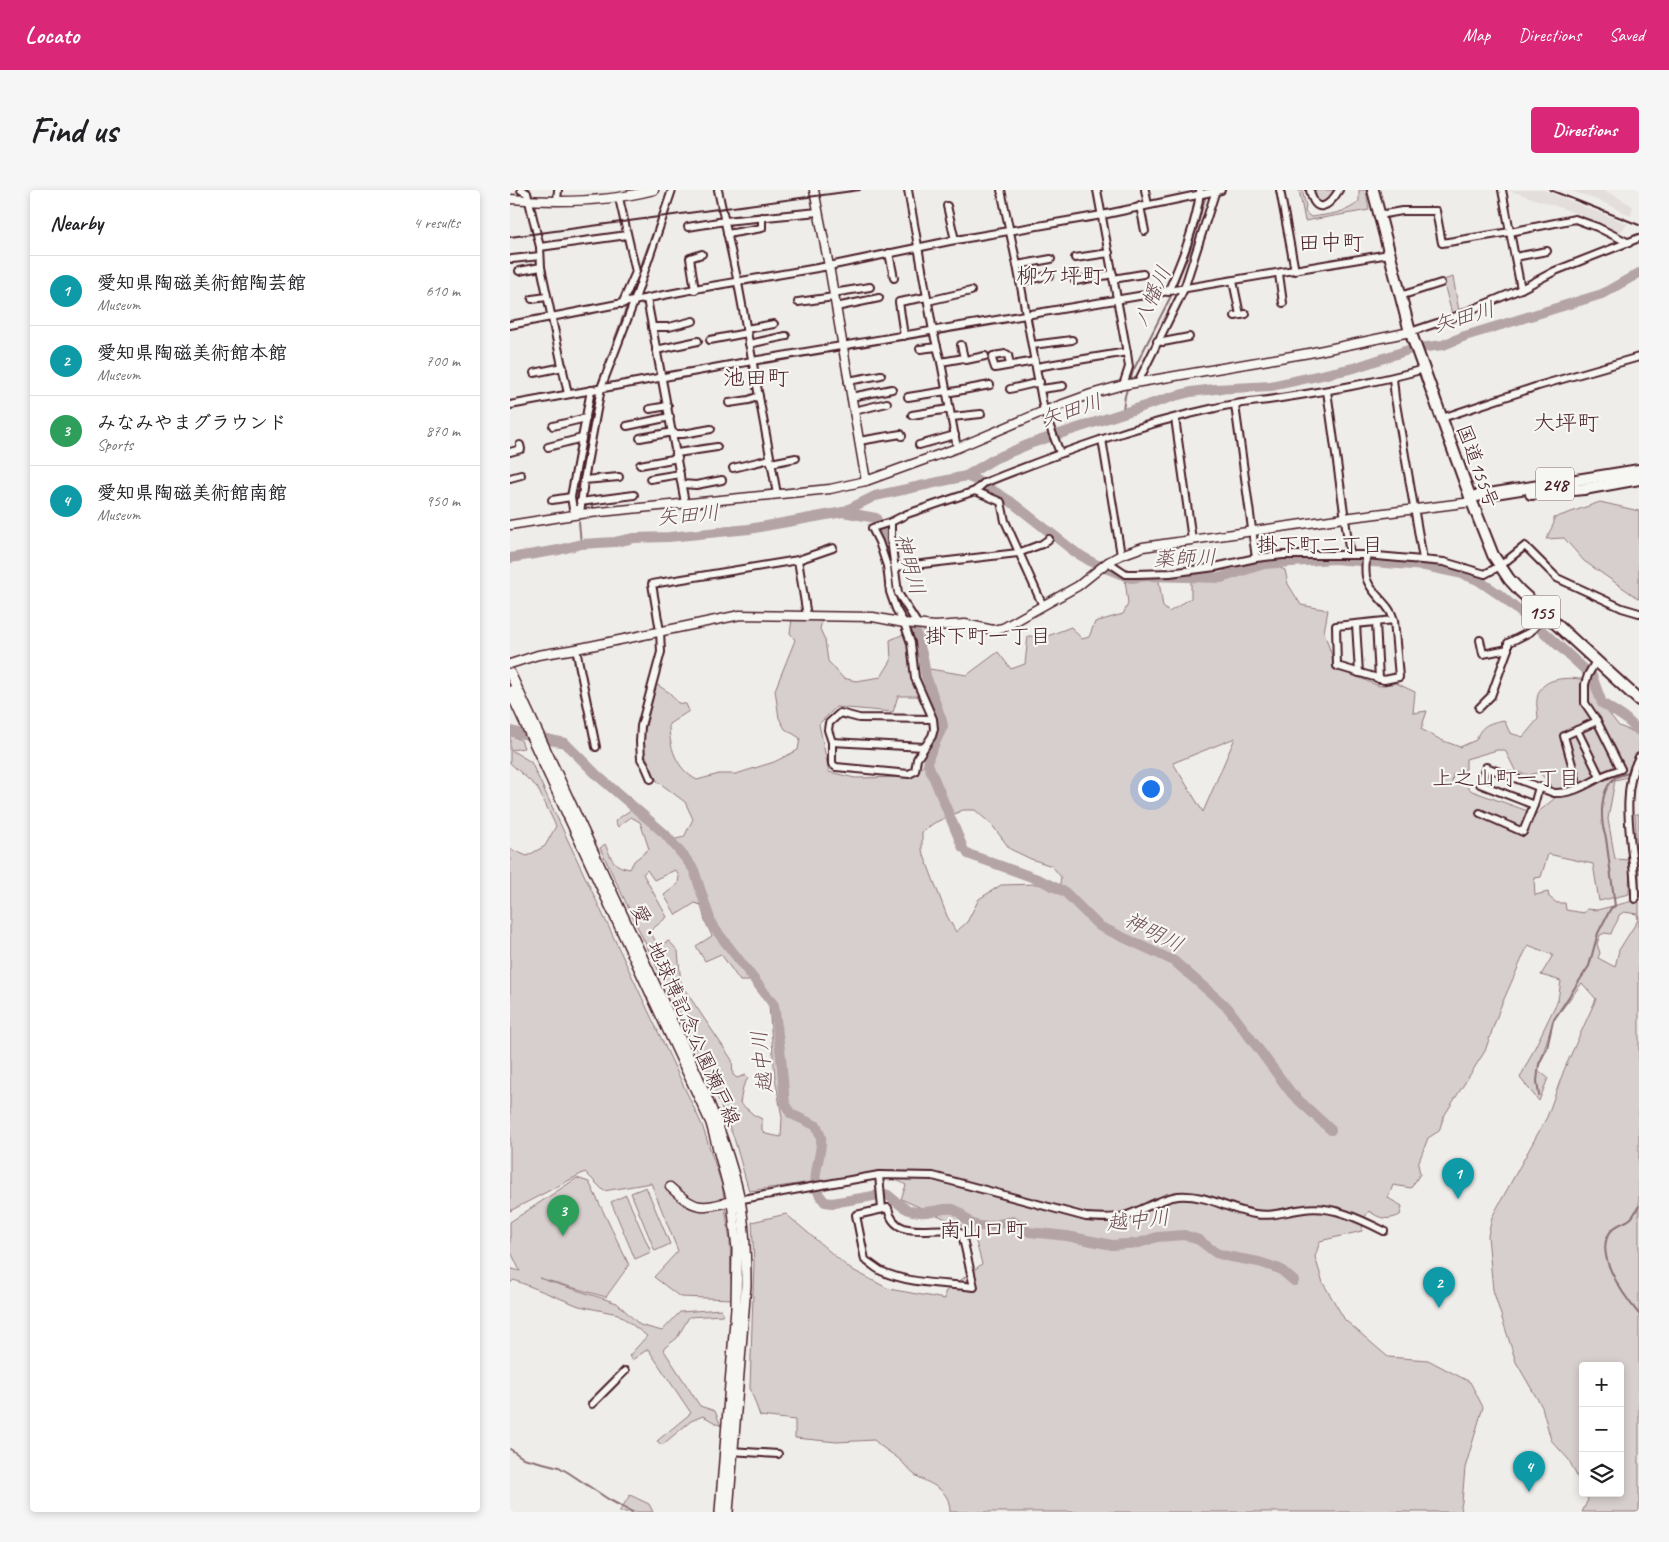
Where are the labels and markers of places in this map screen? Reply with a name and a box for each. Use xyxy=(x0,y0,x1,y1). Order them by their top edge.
pin: 1 xyxy=(1442,1158,1474,1199)
pin: 3 xyxy=(547,1195,579,1236)
pin: 2 xyxy=(1423,1267,1455,1308)
pin: 4 xyxy=(1513,1451,1545,1492)

